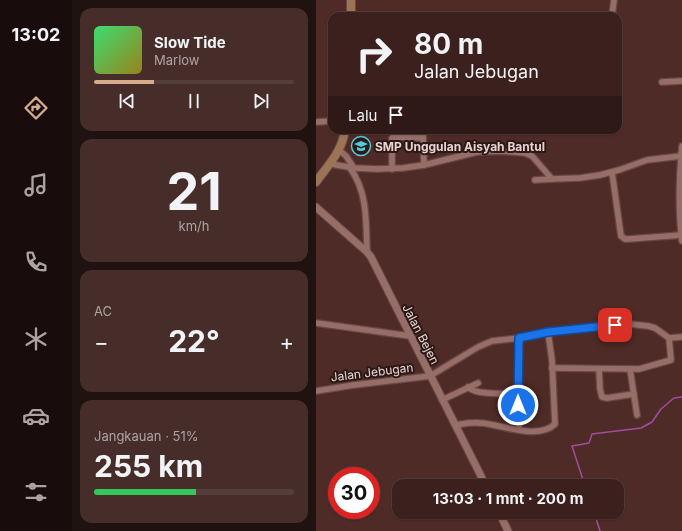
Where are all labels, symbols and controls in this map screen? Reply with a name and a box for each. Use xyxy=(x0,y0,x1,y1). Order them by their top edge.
text: 13:02 xyxy=(12,24,60,45)
text: 80 m xyxy=(414,27,483,61)
icon: right xyxy=(348,28,400,80)
text: Slow Tide xyxy=(154,33,226,52)
text: Marlow xyxy=(154,52,200,68)
text: Jalan Jebugan xyxy=(414,61,539,82)
icon: previous xyxy=(116,90,138,112)
icon: pause xyxy=(183,90,205,112)
icon: next xyxy=(250,90,272,112)
icon: directions xyxy=(22,94,50,122)
icon: arrive xyxy=(385,104,407,126)
text: Lalu xyxy=(348,106,377,125)
school or university icon: SMP Unggulan Aisyah Bantul xyxy=(350,135,372,157)
place label: SMP Unggulan Aisyah Bantul xyxy=(375,139,545,154)
text: 21 xyxy=(166,160,222,223)
icon: music xyxy=(22,171,50,199)
text: km/h xyxy=(179,218,209,234)
icon: phone xyxy=(22,248,50,276)
street label: Jalan Bejen xyxy=(399,301,443,367)
text: AC xyxy=(94,303,112,319)
pin xyxy=(598,308,632,342)
icon: arrive xyxy=(604,314,626,336)
text: 22° xyxy=(168,323,220,359)
icon: climate xyxy=(22,325,50,353)
text: − xyxy=(94,329,109,355)
text: + xyxy=(279,329,294,355)
street label: Jalan Jebugan xyxy=(330,359,414,385)
position arrow xyxy=(497,384,539,426)
icon: car xyxy=(22,402,50,430)
text: Jangkauan · 51% xyxy=(94,428,199,444)
text: 255 km xyxy=(94,448,203,484)
speed limit sign: 30 xyxy=(328,467,380,519)
icon: filters xyxy=(22,478,50,506)
text: 13:03 · 1 mnt · 200 m xyxy=(433,489,583,508)

